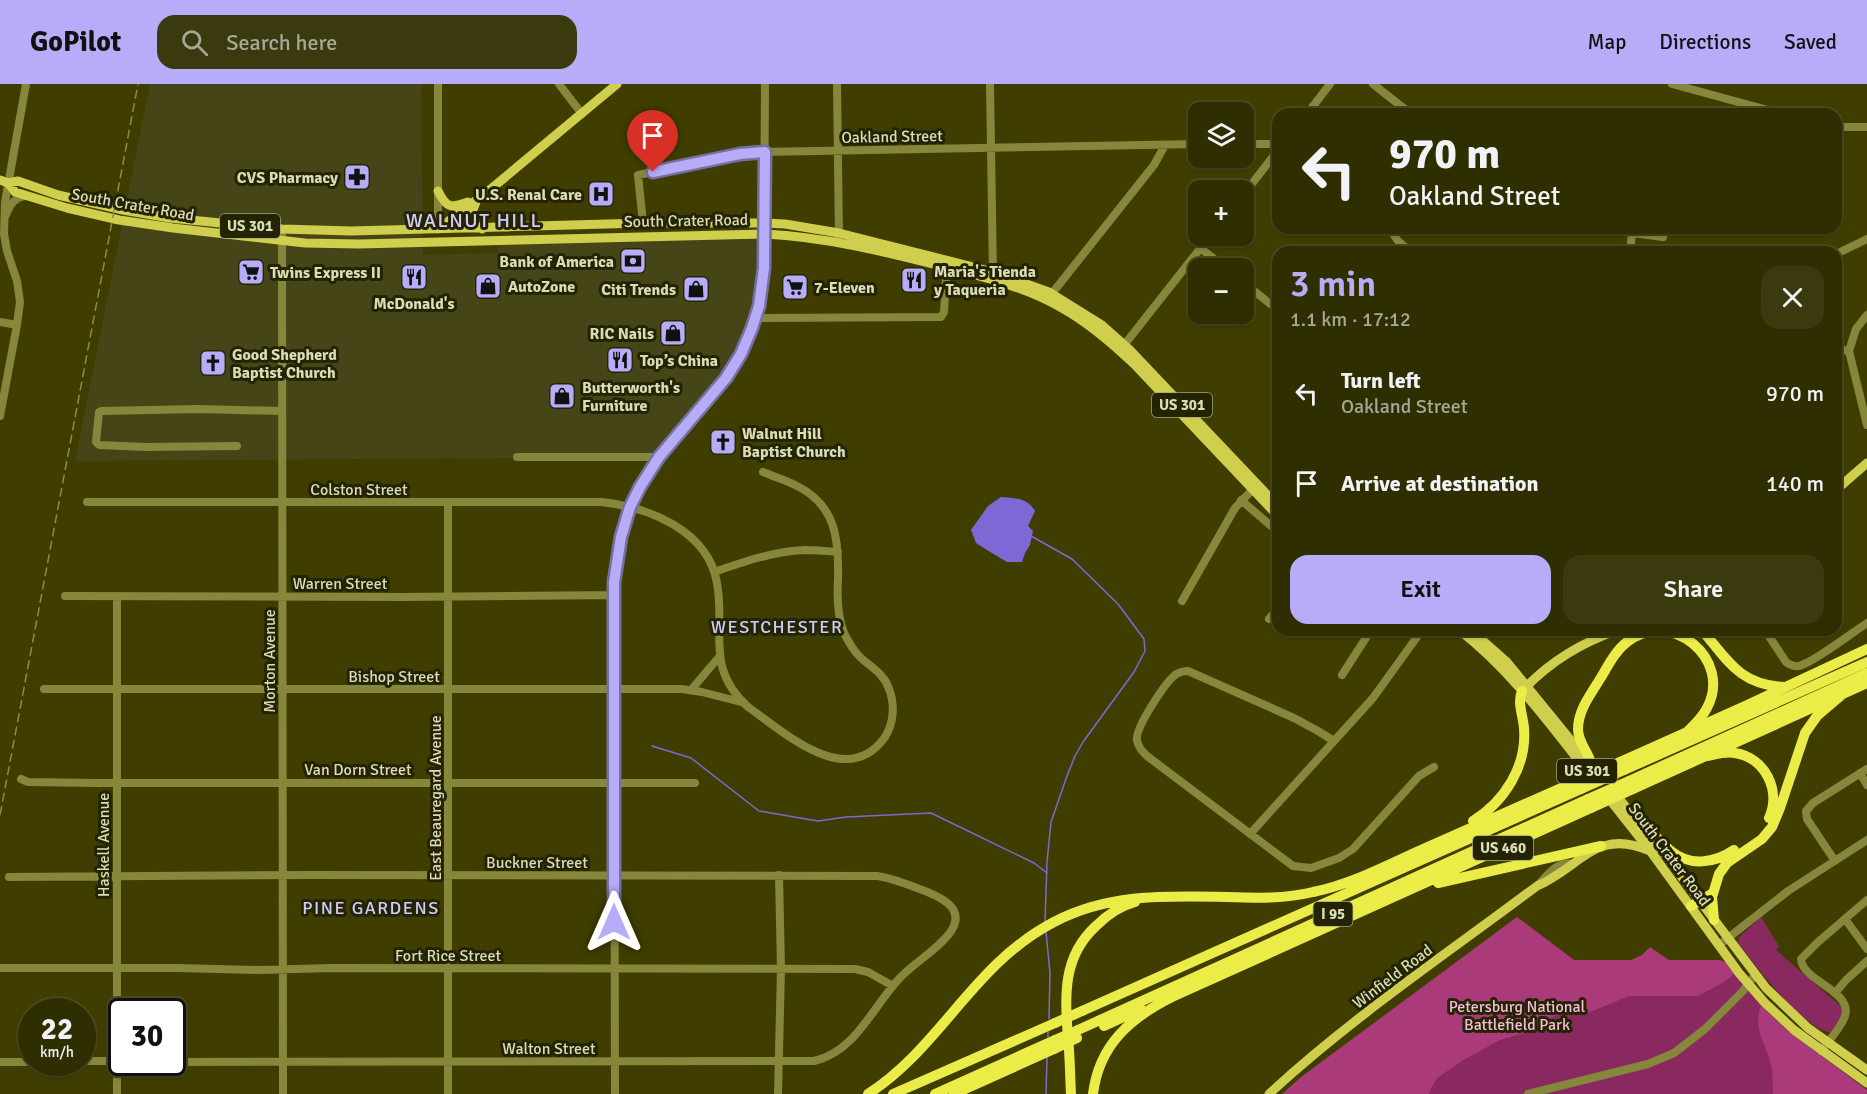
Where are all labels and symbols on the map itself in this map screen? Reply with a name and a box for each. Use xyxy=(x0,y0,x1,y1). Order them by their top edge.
pin xyxy=(627,110,678,172)
street label: Oakland Street xyxy=(841,126,943,148)
pharmacy icon: CVS Pharmacy xyxy=(342,162,372,192)
place label: CVS Pharmacy xyxy=(237,168,338,188)
hospital icon: U.S. Renal Care xyxy=(586,179,616,209)
street label: South Crater Road xyxy=(70,184,196,226)
place label: U.S. Renal Care xyxy=(475,185,582,205)
district label: WALNUT HILL xyxy=(406,208,542,233)
street label: South Crater Road xyxy=(624,210,748,232)
road number: US 301 xyxy=(220,214,280,238)
bank icon: Bank of America xyxy=(618,246,648,276)
place label: Bank of America xyxy=(499,252,614,272)
supermarket icon: Twins Express II xyxy=(236,257,266,287)
restaurant icon: McDonald's xyxy=(399,262,429,292)
place label: Maria's Tienda y Taqueria xyxy=(933,262,1036,300)
place label: Twins Express II xyxy=(270,263,381,283)
restaurant icon: Maria's Tienda y Taqueria xyxy=(899,265,929,295)
shop icon: AutoZone xyxy=(473,271,503,301)
supermarket icon: 7-Eleven xyxy=(780,272,810,302)
shop icon: Citi Trends xyxy=(681,274,711,304)
place label: AutoZone xyxy=(508,277,575,297)
place label: 7-Eleven xyxy=(814,278,875,298)
place label: Citi Trends xyxy=(601,280,676,300)
place label: McDonald's xyxy=(373,294,455,314)
shop icon: RIC Nails xyxy=(658,318,688,348)
place label: RIC Nails xyxy=(590,324,654,344)
place label: Good Shepherd Baptist Church xyxy=(232,345,337,383)
restaurant icon: Top’s China xyxy=(605,345,635,375)
church icon: Good Shepherd Baptist Church xyxy=(198,348,228,378)
place label: Top’s China xyxy=(640,351,718,371)
place label: Butterworth's Furniture xyxy=(582,378,680,416)
shop icon: Butterworth's Furniture xyxy=(547,381,577,411)
road number: US 301 xyxy=(1152,393,1212,417)
place label: Walnut Hill Baptist Church xyxy=(742,424,846,462)
church icon: Walnut Hill Baptist Church xyxy=(708,427,738,457)
street label: Colston Street xyxy=(310,480,408,500)
street label: Warren Street xyxy=(293,574,388,594)
street label: Morton Avenue xyxy=(260,609,280,713)
district label: WESTCHESTER xyxy=(711,616,843,638)
street label: Bishop Street xyxy=(348,667,440,687)
street label: East Beauregard Avenue xyxy=(426,715,446,881)
road number: US 301 xyxy=(1557,759,1617,783)
street label: Van Dorn Street xyxy=(304,760,412,780)
street label: Haskell Avenue xyxy=(94,793,114,897)
street label: South Crater Road xyxy=(1624,799,1715,910)
road number: US 460 xyxy=(1473,836,1533,860)
street label: Buckner Street xyxy=(486,853,588,873)
position arrow xyxy=(582,890,646,954)
district label: PINE GARDENS xyxy=(302,897,440,919)
road number: I 95 xyxy=(1314,902,1352,926)
street label: Winfield Road xyxy=(1349,940,1436,1013)
street label: Fort Rice Street xyxy=(395,946,501,966)
park label: Petersburg National Battlefield Park xyxy=(1449,997,1586,1035)
speed limit sign: 30 xyxy=(108,998,186,1076)
street label: Walton Street xyxy=(502,1039,596,1059)

